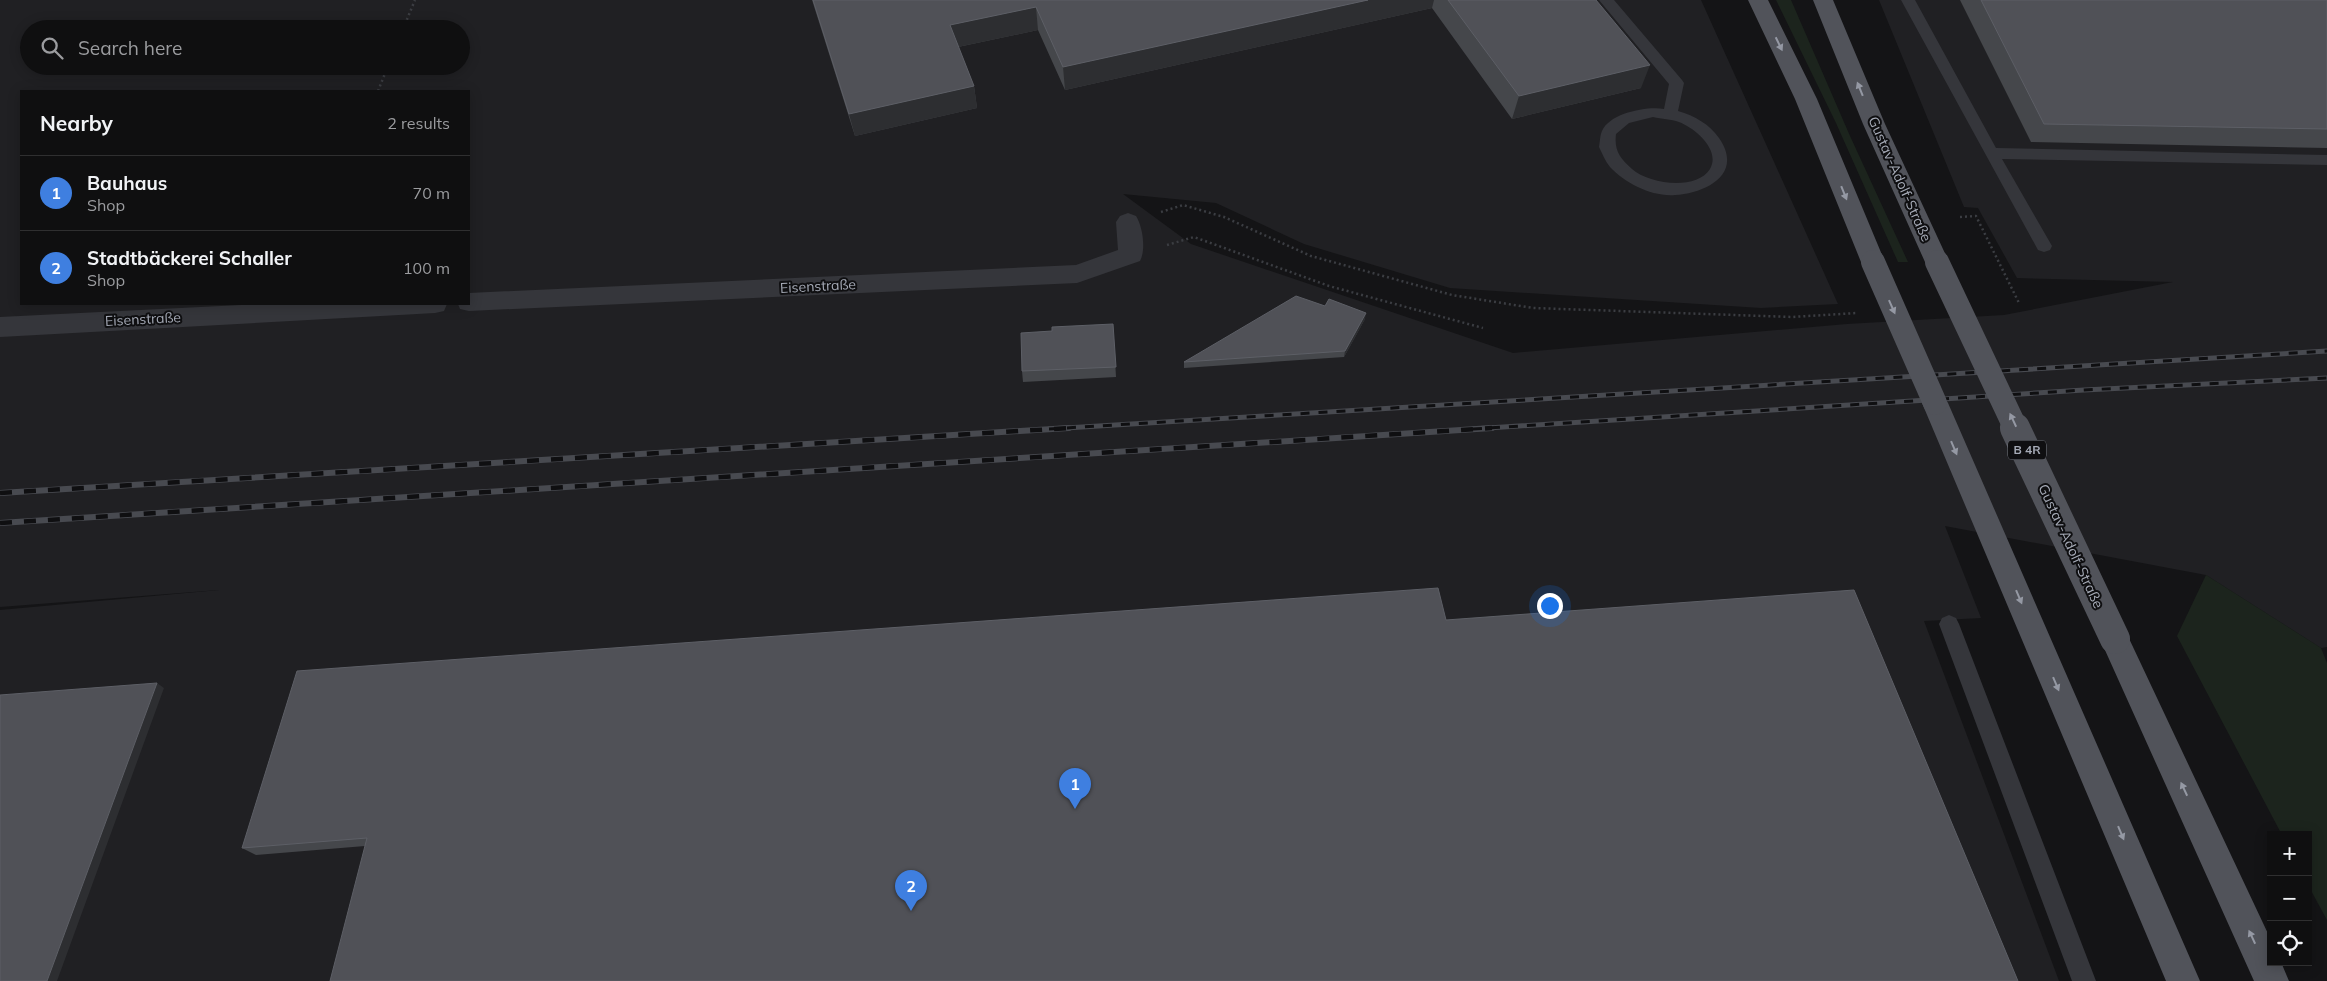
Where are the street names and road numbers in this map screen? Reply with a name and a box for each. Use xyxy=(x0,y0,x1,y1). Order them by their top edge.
street label: Gustav-Adolf-Straße xyxy=(1864,114,1936,244)
street label: Eisenstraße xyxy=(780,275,856,297)
street label: Eisenstraße xyxy=(105,308,181,330)
road number: B 4R xyxy=(2008,440,2046,460)
street label: Gustav-Adolf-Straße xyxy=(2034,481,2108,611)

